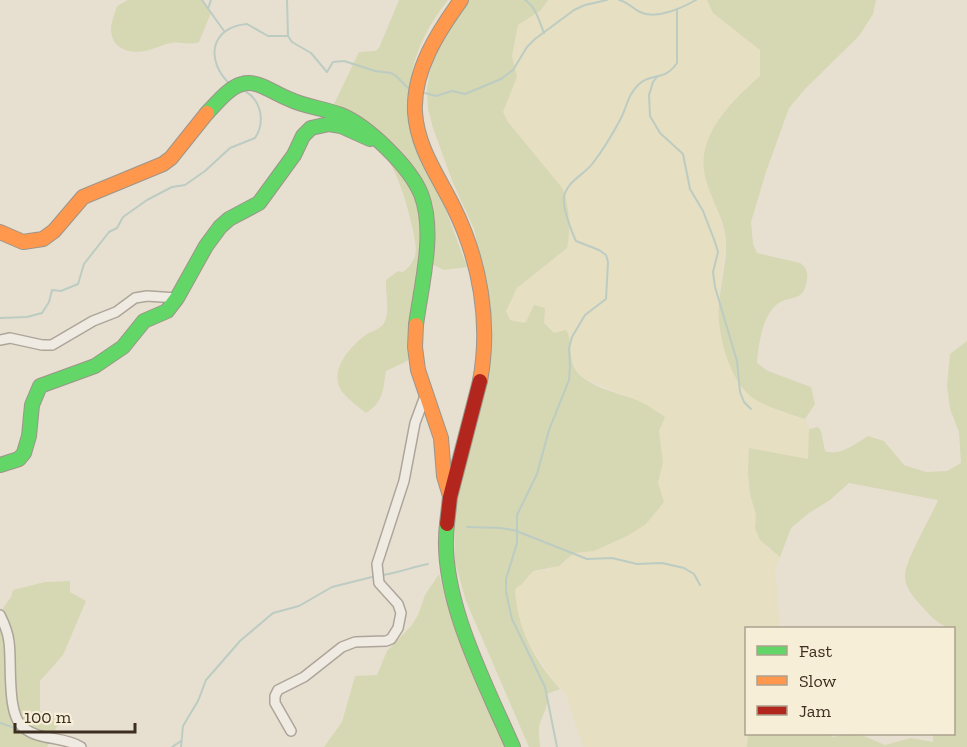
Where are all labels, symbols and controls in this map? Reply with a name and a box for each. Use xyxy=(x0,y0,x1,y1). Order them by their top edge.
legend xyxy=(745,627,955,735)
text: Fast xyxy=(799,640,832,662)
text: Slow xyxy=(799,670,836,692)
scale bar xyxy=(15,696,135,734)
text: Jam xyxy=(799,700,831,722)
text: 100 m xyxy=(24,706,72,728)

